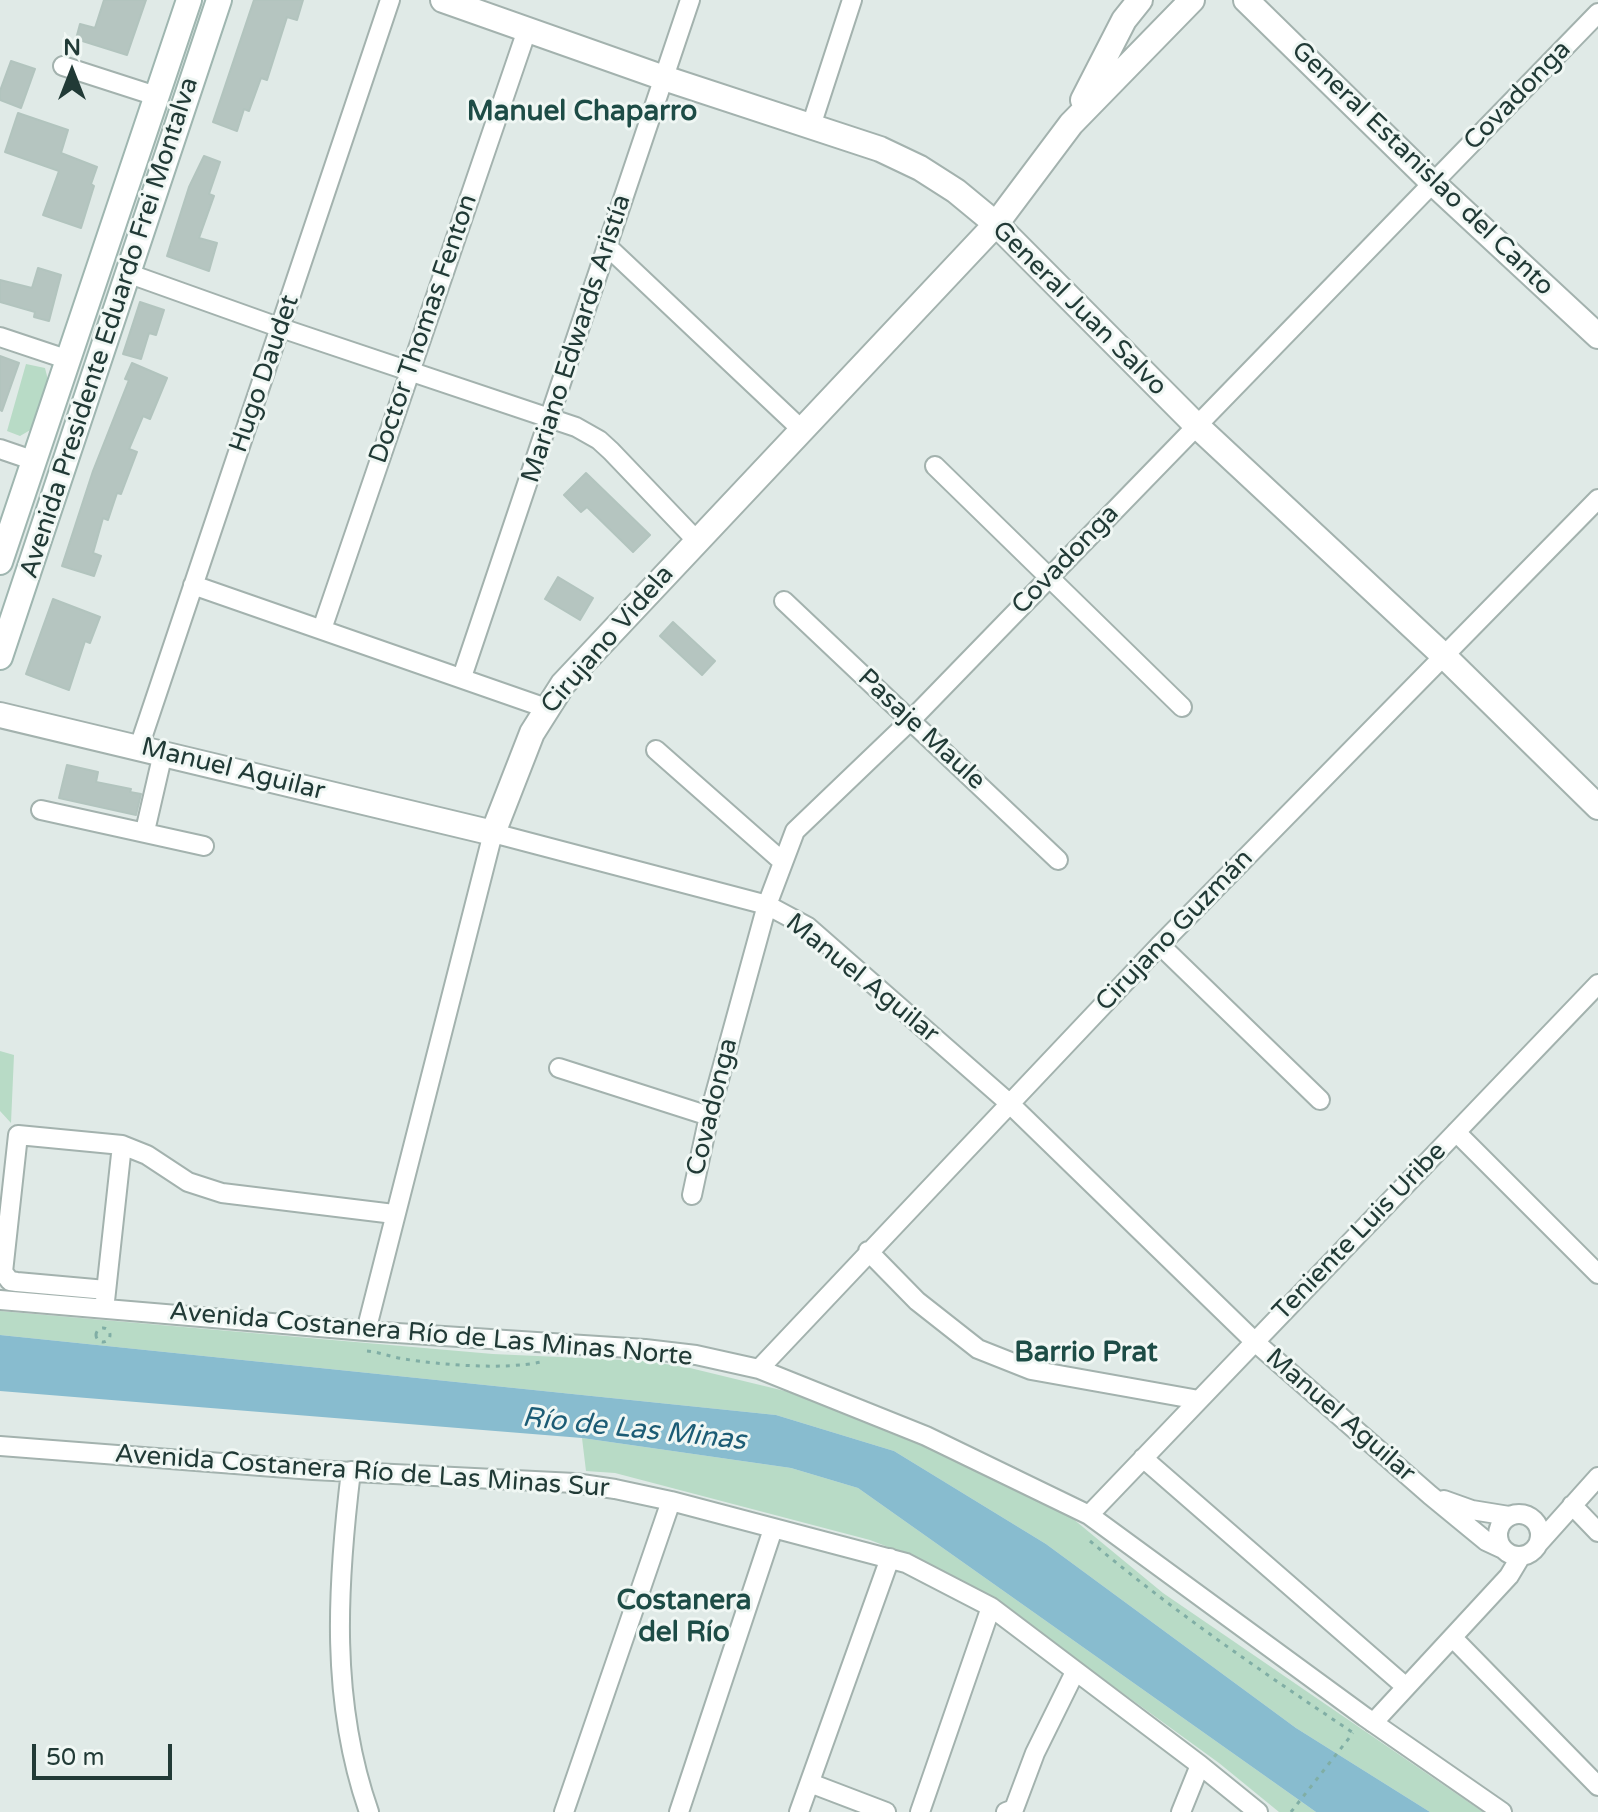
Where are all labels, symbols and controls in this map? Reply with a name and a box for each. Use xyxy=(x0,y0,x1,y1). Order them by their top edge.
north arrow xyxy=(32,32,112,112)
text: N xyxy=(63,35,81,61)
street label: General Estanislao del Canto xyxy=(1284,35,1560,303)
street label: Covadonga xyxy=(1458,35,1578,157)
street label: Avenida Presidente Eduardo Frei Montalva xyxy=(14,74,206,582)
district label: Manuel Chaparro xyxy=(467,96,697,130)
street label: Doctor Thomas Fenton xyxy=(363,190,485,468)
street label: Mariano Edwards Aristía xyxy=(516,191,638,487)
street label: General Juan Salvo xyxy=(985,215,1173,403)
street label: Hugo Daudet xyxy=(223,291,307,457)
street label: Covadonga xyxy=(1006,499,1126,621)
street label: Cirujano Videla xyxy=(535,559,681,721)
street label: Pasaje Maule xyxy=(851,663,991,797)
street label: Manuel Aguilar xyxy=(138,732,328,808)
street label: Cirujano Guzmán xyxy=(1090,844,1260,1018)
street label: Manuel Aguilar xyxy=(779,908,945,1050)
street label: Covadonga xyxy=(681,1035,745,1179)
street label: Teniente Luis Uribe xyxy=(1267,1136,1453,1328)
street label: Avenida Costanera Río de Las Minas Norte xyxy=(168,1297,694,1373)
district label: Barrio Prat xyxy=(1014,1337,1158,1371)
street label: Manuel Aguilar xyxy=(1259,1343,1421,1489)
water label: Río de Las Minas xyxy=(521,1402,747,1458)
street label: Avenida Costanera Río de Las Minas Sur xyxy=(114,1439,610,1505)
district label: Costanera del Río xyxy=(616,1585,752,1651)
scale bar xyxy=(36,1728,176,1778)
text: 50 m xyxy=(46,1743,104,1772)

